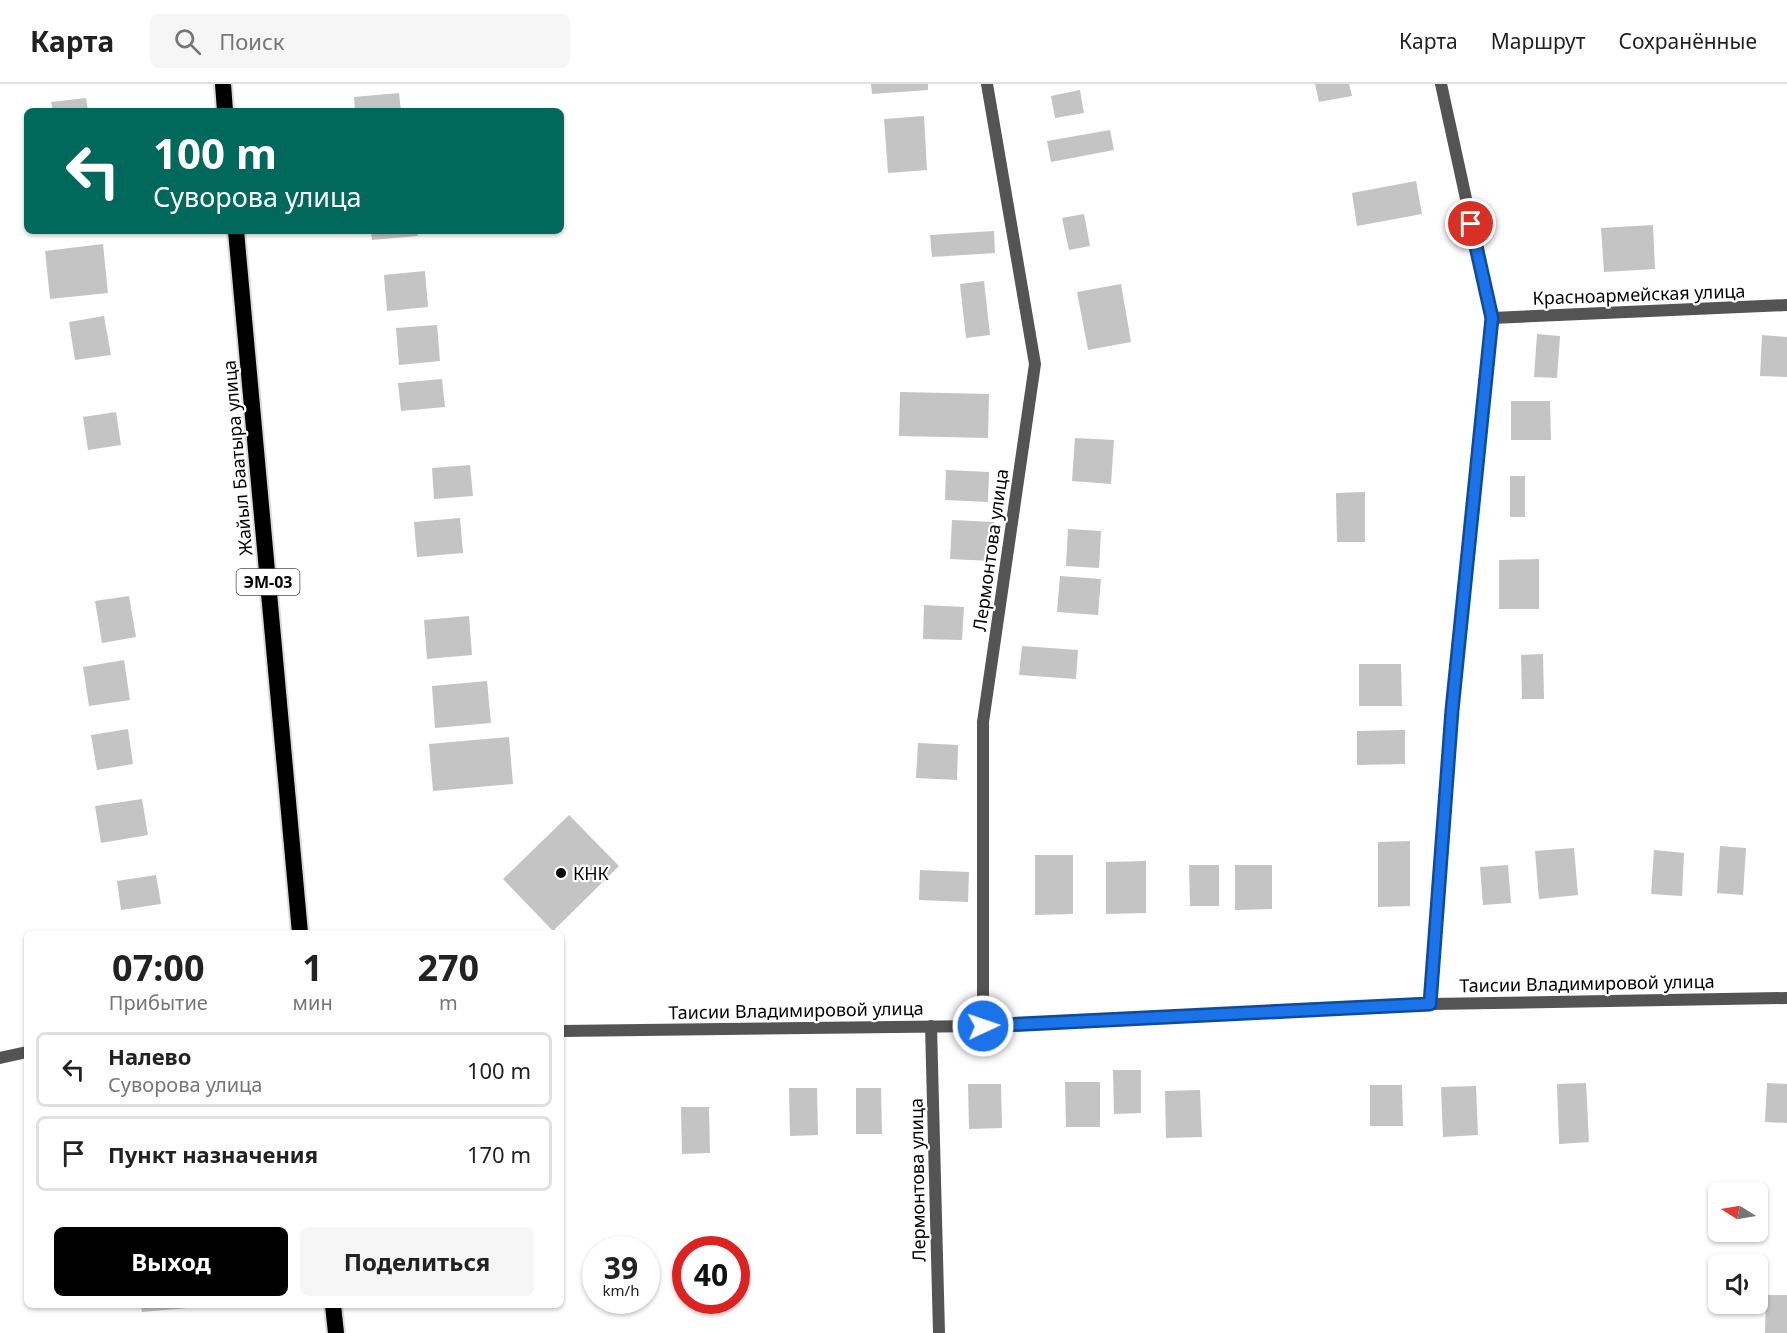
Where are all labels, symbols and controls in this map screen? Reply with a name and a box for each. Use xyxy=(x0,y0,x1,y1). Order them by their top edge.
search box xyxy=(150,14,570,68)
text: Карта xyxy=(30,22,114,60)
icon: search xyxy=(171,25,204,58)
text: Поиск xyxy=(219,26,285,56)
text: Карта xyxy=(1399,27,1458,55)
text: Маршрут xyxy=(1491,27,1586,55)
text: Сохранённые xyxy=(1619,27,1757,55)
text: 100 m xyxy=(153,124,277,181)
icon: left xyxy=(54,132,132,210)
text: Суворова улица xyxy=(153,178,362,215)
pin xyxy=(1445,198,1496,249)
icon: arrive xyxy=(1454,207,1487,240)
street label: Красноармейская улица xyxy=(1532,278,1746,310)
street label: Жайыл Баатыра улица xyxy=(217,359,257,557)
street label: Лермонтова улица xyxy=(967,467,1013,633)
road number: ЭМ-03 xyxy=(236,569,300,595)
place label: КНК xyxy=(573,861,610,885)
marker: КНК xyxy=(554,866,568,880)
text: 07:00 xyxy=(112,943,205,992)
text: 1 xyxy=(302,943,323,992)
text: 270 xyxy=(417,943,479,992)
street label: Таисии Владимировой улица xyxy=(1459,969,1715,997)
text: Прибытие xyxy=(109,989,208,1016)
text: мин xyxy=(293,989,333,1016)
text: m xyxy=(439,989,458,1016)
position arrow xyxy=(951,994,1015,1058)
street label: Таисии Владимировой улица xyxy=(668,996,924,1024)
text: Налево xyxy=(108,1041,191,1071)
icon: left xyxy=(57,1053,90,1086)
text: 100 m xyxy=(467,1055,531,1085)
text: Суворова улица xyxy=(108,1071,262,1098)
street label: Лермонтова улица xyxy=(904,1098,930,1262)
icon: arrive xyxy=(57,1137,90,1170)
text: Пункт назначения xyxy=(108,1139,318,1169)
text: 170 m xyxy=(467,1139,531,1169)
north arrow xyxy=(1708,1182,1768,1242)
map controls xyxy=(1708,1182,1768,1314)
button: Выход xyxy=(54,1227,288,1296)
button: Поделиться xyxy=(300,1227,534,1296)
speed limit sign: 40 xyxy=(672,1236,750,1314)
text: 39 xyxy=(604,1247,638,1288)
button: sound xyxy=(1708,1254,1768,1314)
text: km/h xyxy=(603,1280,639,1300)

